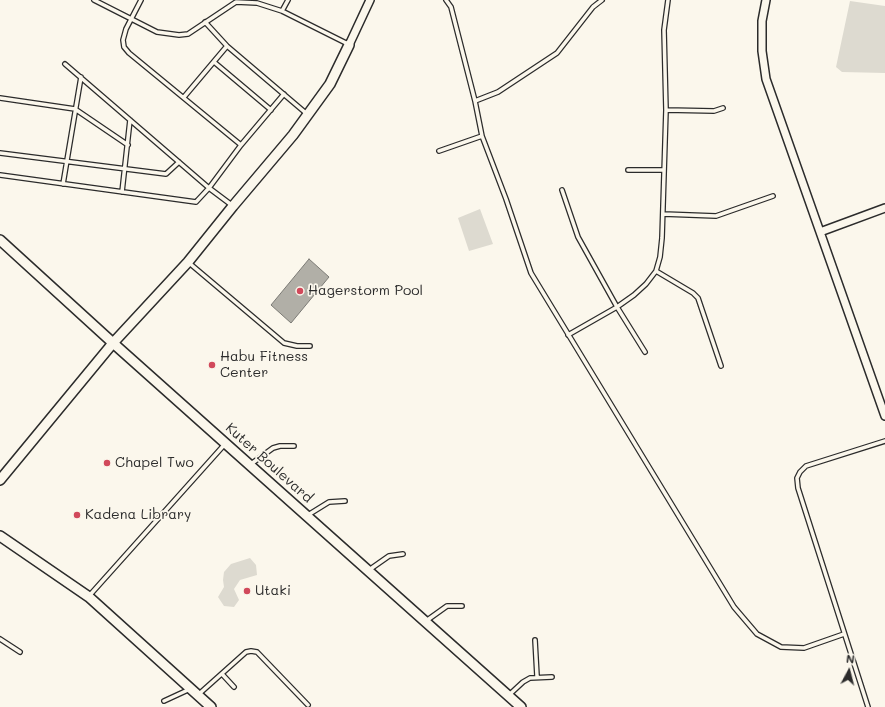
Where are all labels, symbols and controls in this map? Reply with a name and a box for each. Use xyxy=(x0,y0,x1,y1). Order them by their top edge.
place label: Hagerstorm Pool xyxy=(308,283,423,299)
marker: Hagerstorm Pool xyxy=(295,286,305,296)
place label: Habu Fitness Center xyxy=(220,349,308,382)
marker: Habu Fitness Center xyxy=(207,360,217,370)
street label: Kuter Boulevard xyxy=(222,420,316,506)
place label: Chapel Two xyxy=(115,455,194,471)
marker: Chapel Two xyxy=(102,458,112,468)
place label: Kadena Library xyxy=(85,507,191,523)
marker: Kadena Library xyxy=(72,510,82,520)
place label: Utaki xyxy=(255,583,291,599)
marker: Utaki xyxy=(242,586,252,596)
north arrow xyxy=(829,651,869,691)
text: N xyxy=(845,651,856,667)

